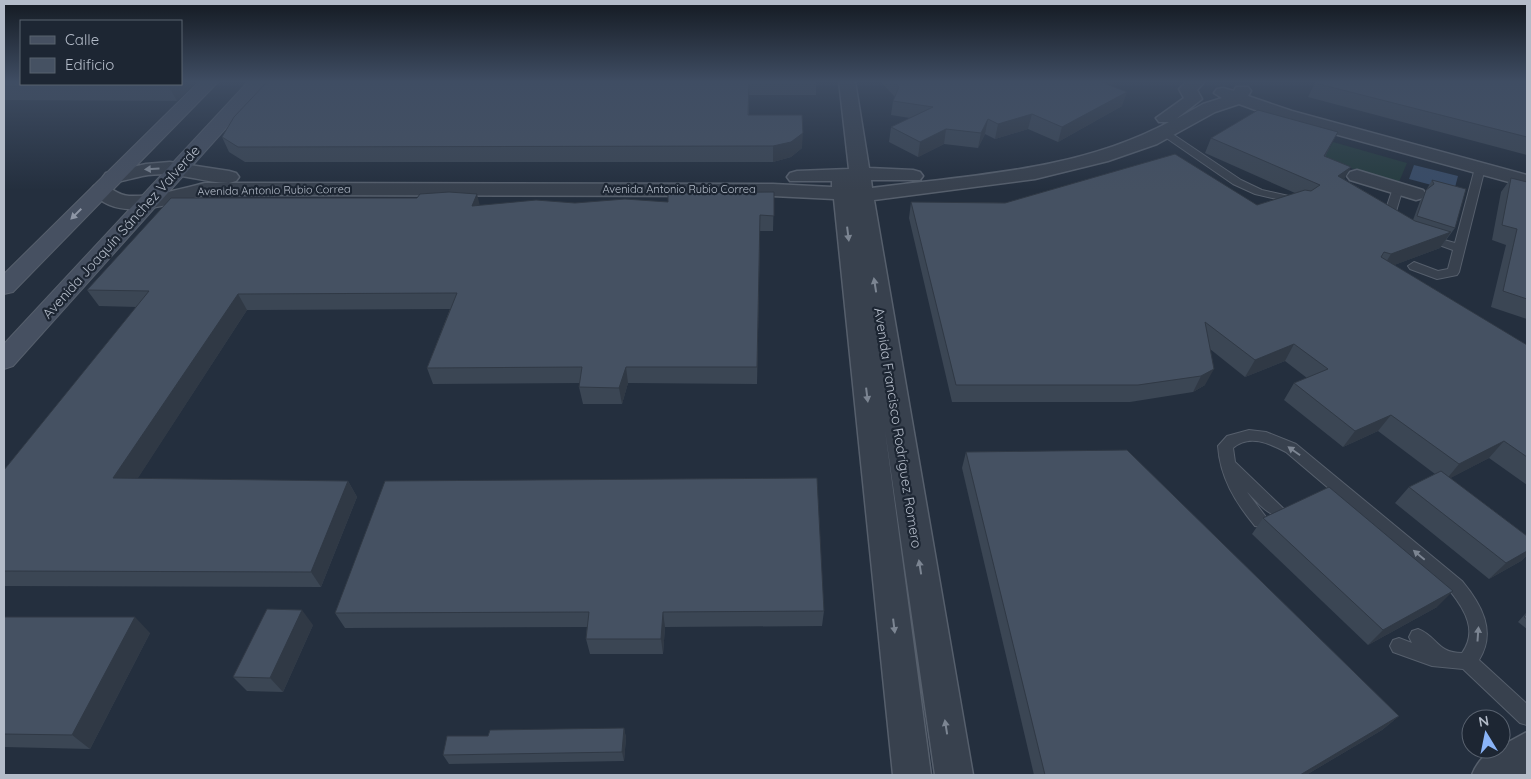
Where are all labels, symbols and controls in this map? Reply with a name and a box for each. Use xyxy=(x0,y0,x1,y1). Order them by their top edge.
legend xyxy=(20,20,182,85)
text: Calle xyxy=(65,30,99,49)
text: Edificio xyxy=(65,55,114,74)
street label: Avenida Joaquín Sánchez Valverde xyxy=(38,141,204,323)
one-way arrow xyxy=(143,166,159,174)
street label: Avenida Antonio Rubio Correa xyxy=(197,182,351,198)
street label: Avenida Antonio Rubio Correa xyxy=(602,182,756,196)
one-way arrow xyxy=(70,208,82,220)
one-way arrow xyxy=(844,226,852,242)
one-way arrow xyxy=(871,277,879,293)
street label: Avenida Francisco Rodríguez Romero xyxy=(870,306,926,550)
one-way arrow xyxy=(863,387,871,403)
one-way arrow xyxy=(1287,446,1300,456)
one-way arrow xyxy=(1412,549,1425,560)
one-way arrow xyxy=(916,558,924,574)
one-way arrow xyxy=(890,618,898,634)
one-way arrow xyxy=(1474,626,1482,642)
north arrow xyxy=(1461,709,1511,759)
text: N xyxy=(1477,711,1490,731)
one-way arrow xyxy=(942,719,950,735)

